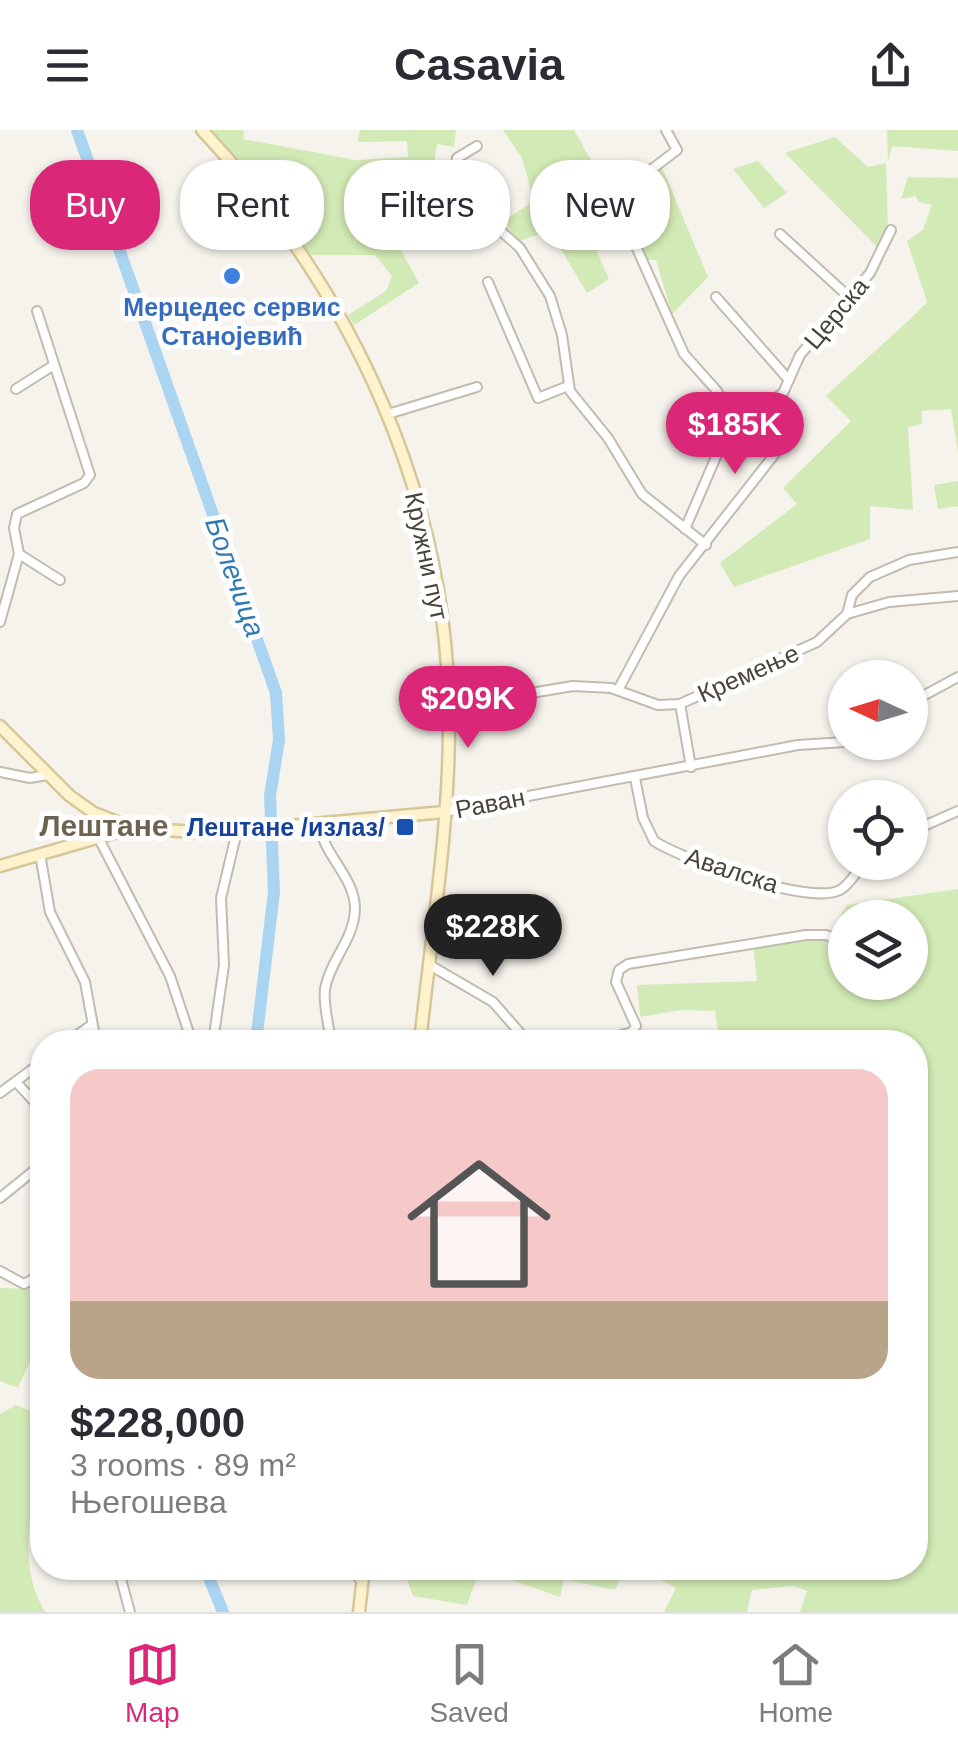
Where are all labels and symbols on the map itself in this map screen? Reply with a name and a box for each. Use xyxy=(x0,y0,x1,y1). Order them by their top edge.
marker: Мерцедес сервис Станојевић xyxy=(221,265,243,287)
street label: Церска xyxy=(798,272,874,354)
place label: Мерцедес сервис Станојевић xyxy=(123,293,341,350)
pin: $185K xyxy=(665,392,805,477)
street label: Кружни пут xyxy=(400,490,454,623)
water label: Болечица xyxy=(199,513,271,641)
street label: Кремење xyxy=(693,638,803,708)
north arrow xyxy=(828,660,928,760)
pin: $209K xyxy=(398,666,538,751)
street label: Раван xyxy=(453,783,527,823)
district label: Лештане xyxy=(40,809,168,842)
place label: Лештане /излаз/ xyxy=(187,813,385,841)
marker: Лештане /излаз/ xyxy=(394,816,416,838)
street label: Авалска xyxy=(682,842,782,898)
pin: $228K xyxy=(423,894,563,979)

